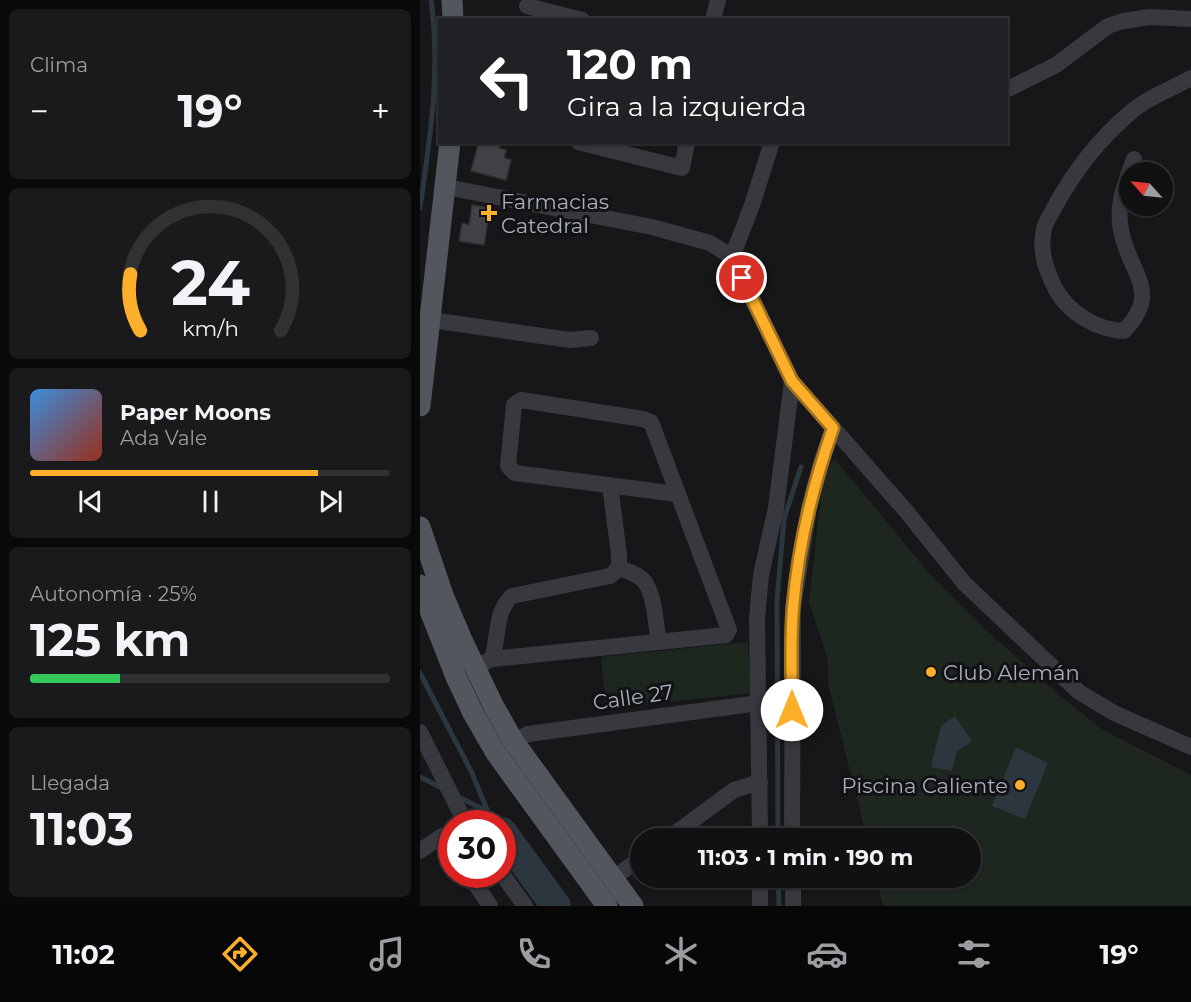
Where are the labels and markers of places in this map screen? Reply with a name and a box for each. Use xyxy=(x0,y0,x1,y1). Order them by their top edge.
place label: Farmacias Catedral xyxy=(501,189,609,238)
marker: Farmacias Catedral xyxy=(482,206,496,220)
pin xyxy=(716,252,767,303)
place label: Club Alemán xyxy=(943,660,1080,685)
marker: Club Alemán xyxy=(924,665,938,679)
place label: Piscina Caliente xyxy=(842,773,1008,798)
marker: Piscina Caliente xyxy=(1013,778,1027,792)

